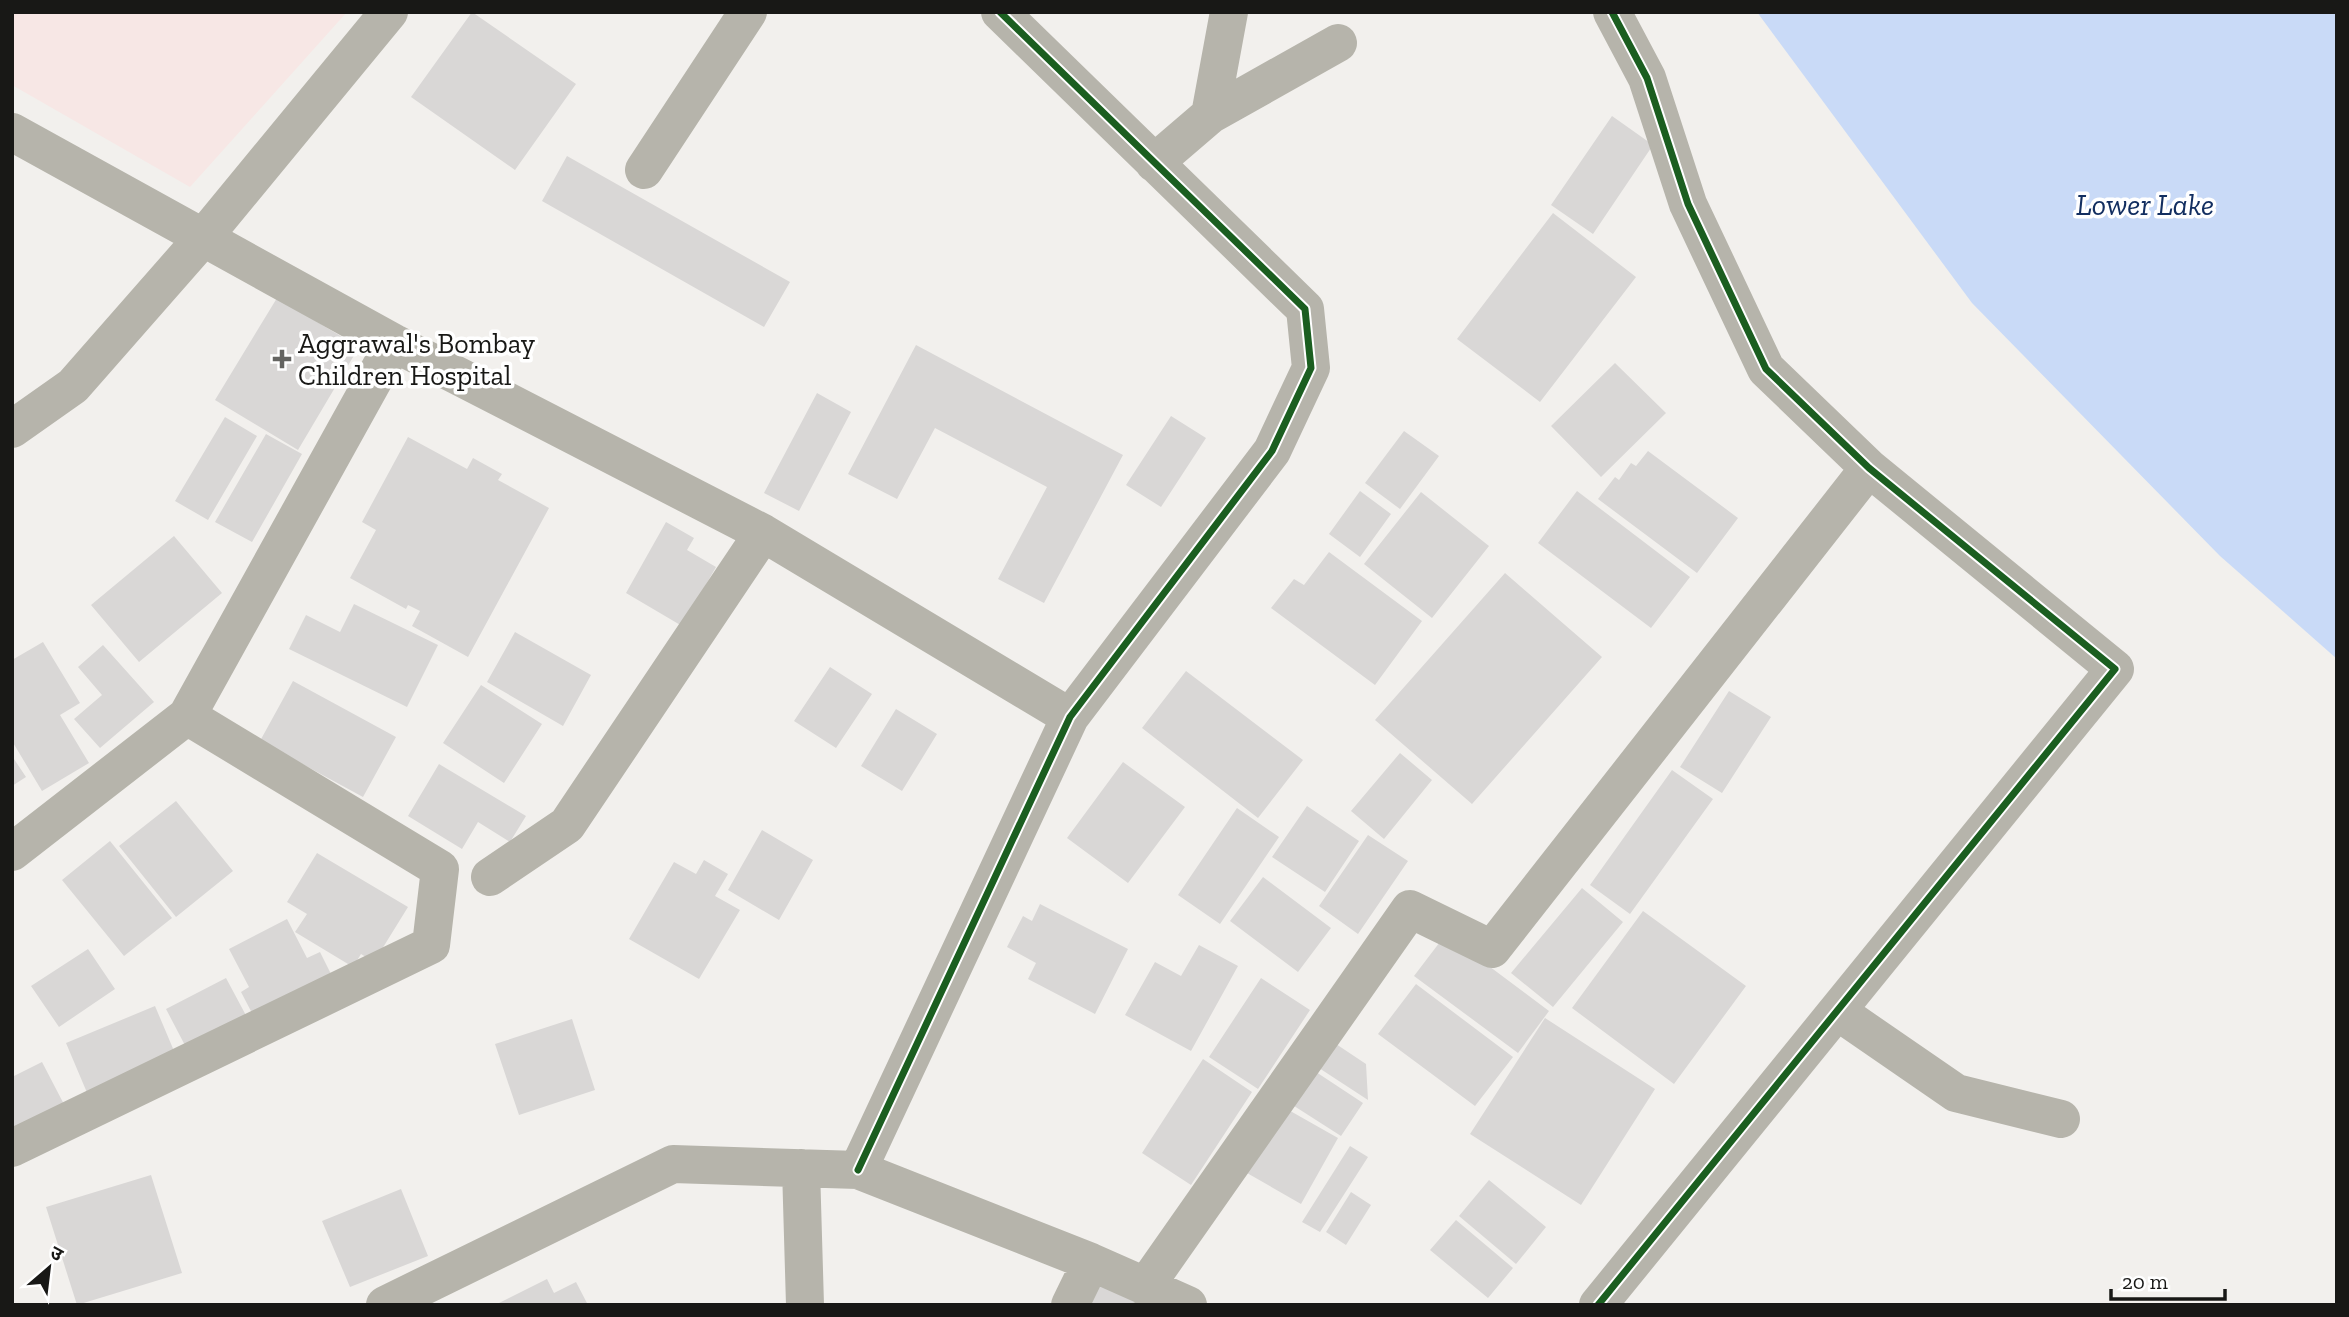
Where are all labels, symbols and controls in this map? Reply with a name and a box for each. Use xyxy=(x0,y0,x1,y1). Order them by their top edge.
water label: Lower Lake xyxy=(2076,187,2214,223)
place label: Aggrawal's Bombay Children Hospital xyxy=(298,327,536,392)
marker: Aggrawal's Bombay Children Hospital xyxy=(272,349,292,369)
north arrow xyxy=(14,1233,84,1303)
text: उ xyxy=(46,1241,68,1267)
scale bar xyxy=(2111,1258,2225,1302)
text: 20 m xyxy=(2122,1269,2168,1294)

